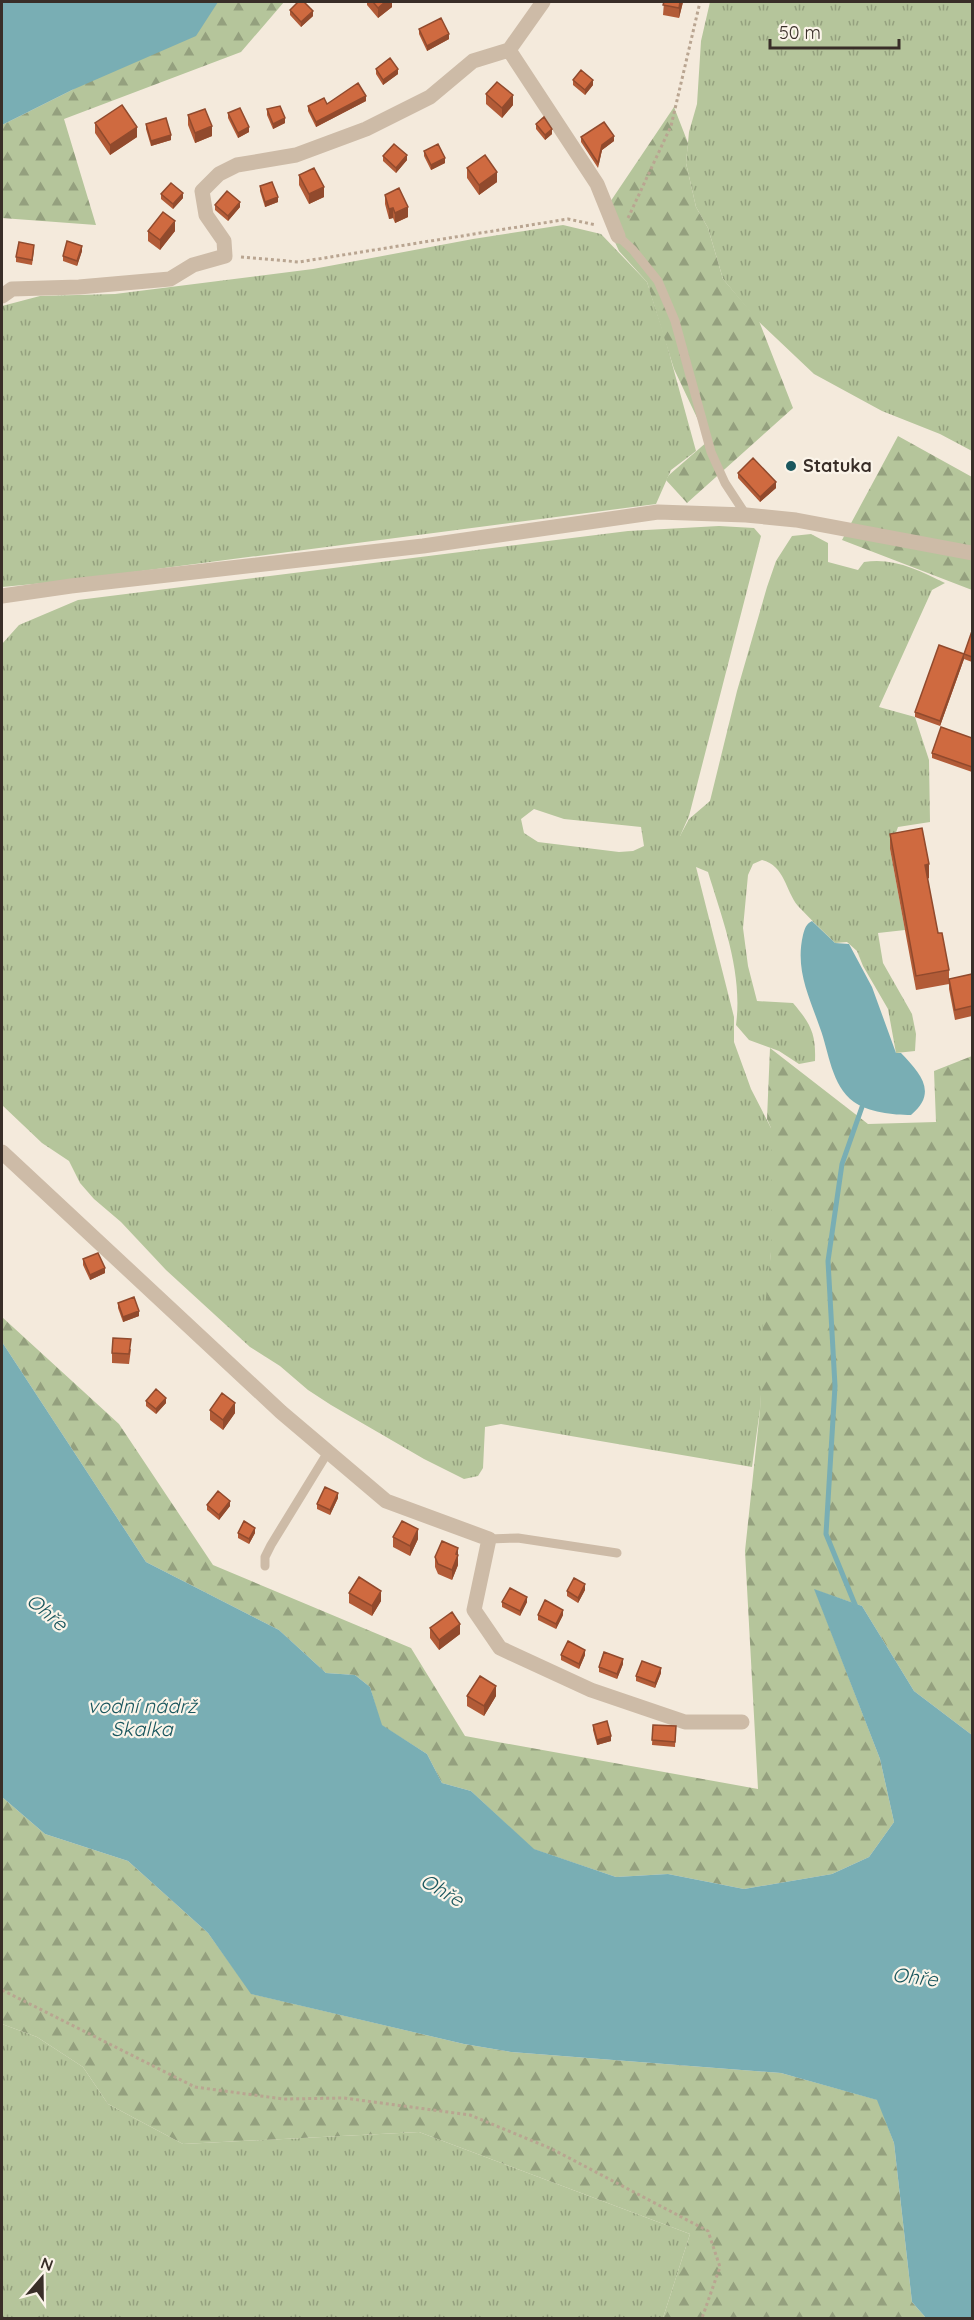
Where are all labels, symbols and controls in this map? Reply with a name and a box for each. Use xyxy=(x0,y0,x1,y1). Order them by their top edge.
scale bar xyxy=(770,12,899,50)
text: 50 m xyxy=(779,21,821,44)
place label: Statuka xyxy=(803,454,872,477)
marker: Statuka xyxy=(784,459,798,473)
water label: Ohře xyxy=(22,1587,73,1636)
water label: vodní nádrž Skalka xyxy=(87,1693,199,1741)
water label: Ohře xyxy=(416,1867,469,1912)
water label: Ohře xyxy=(891,1961,940,1992)
north arrow xyxy=(12,2248,72,2308)
text: N xyxy=(38,2252,56,2275)

